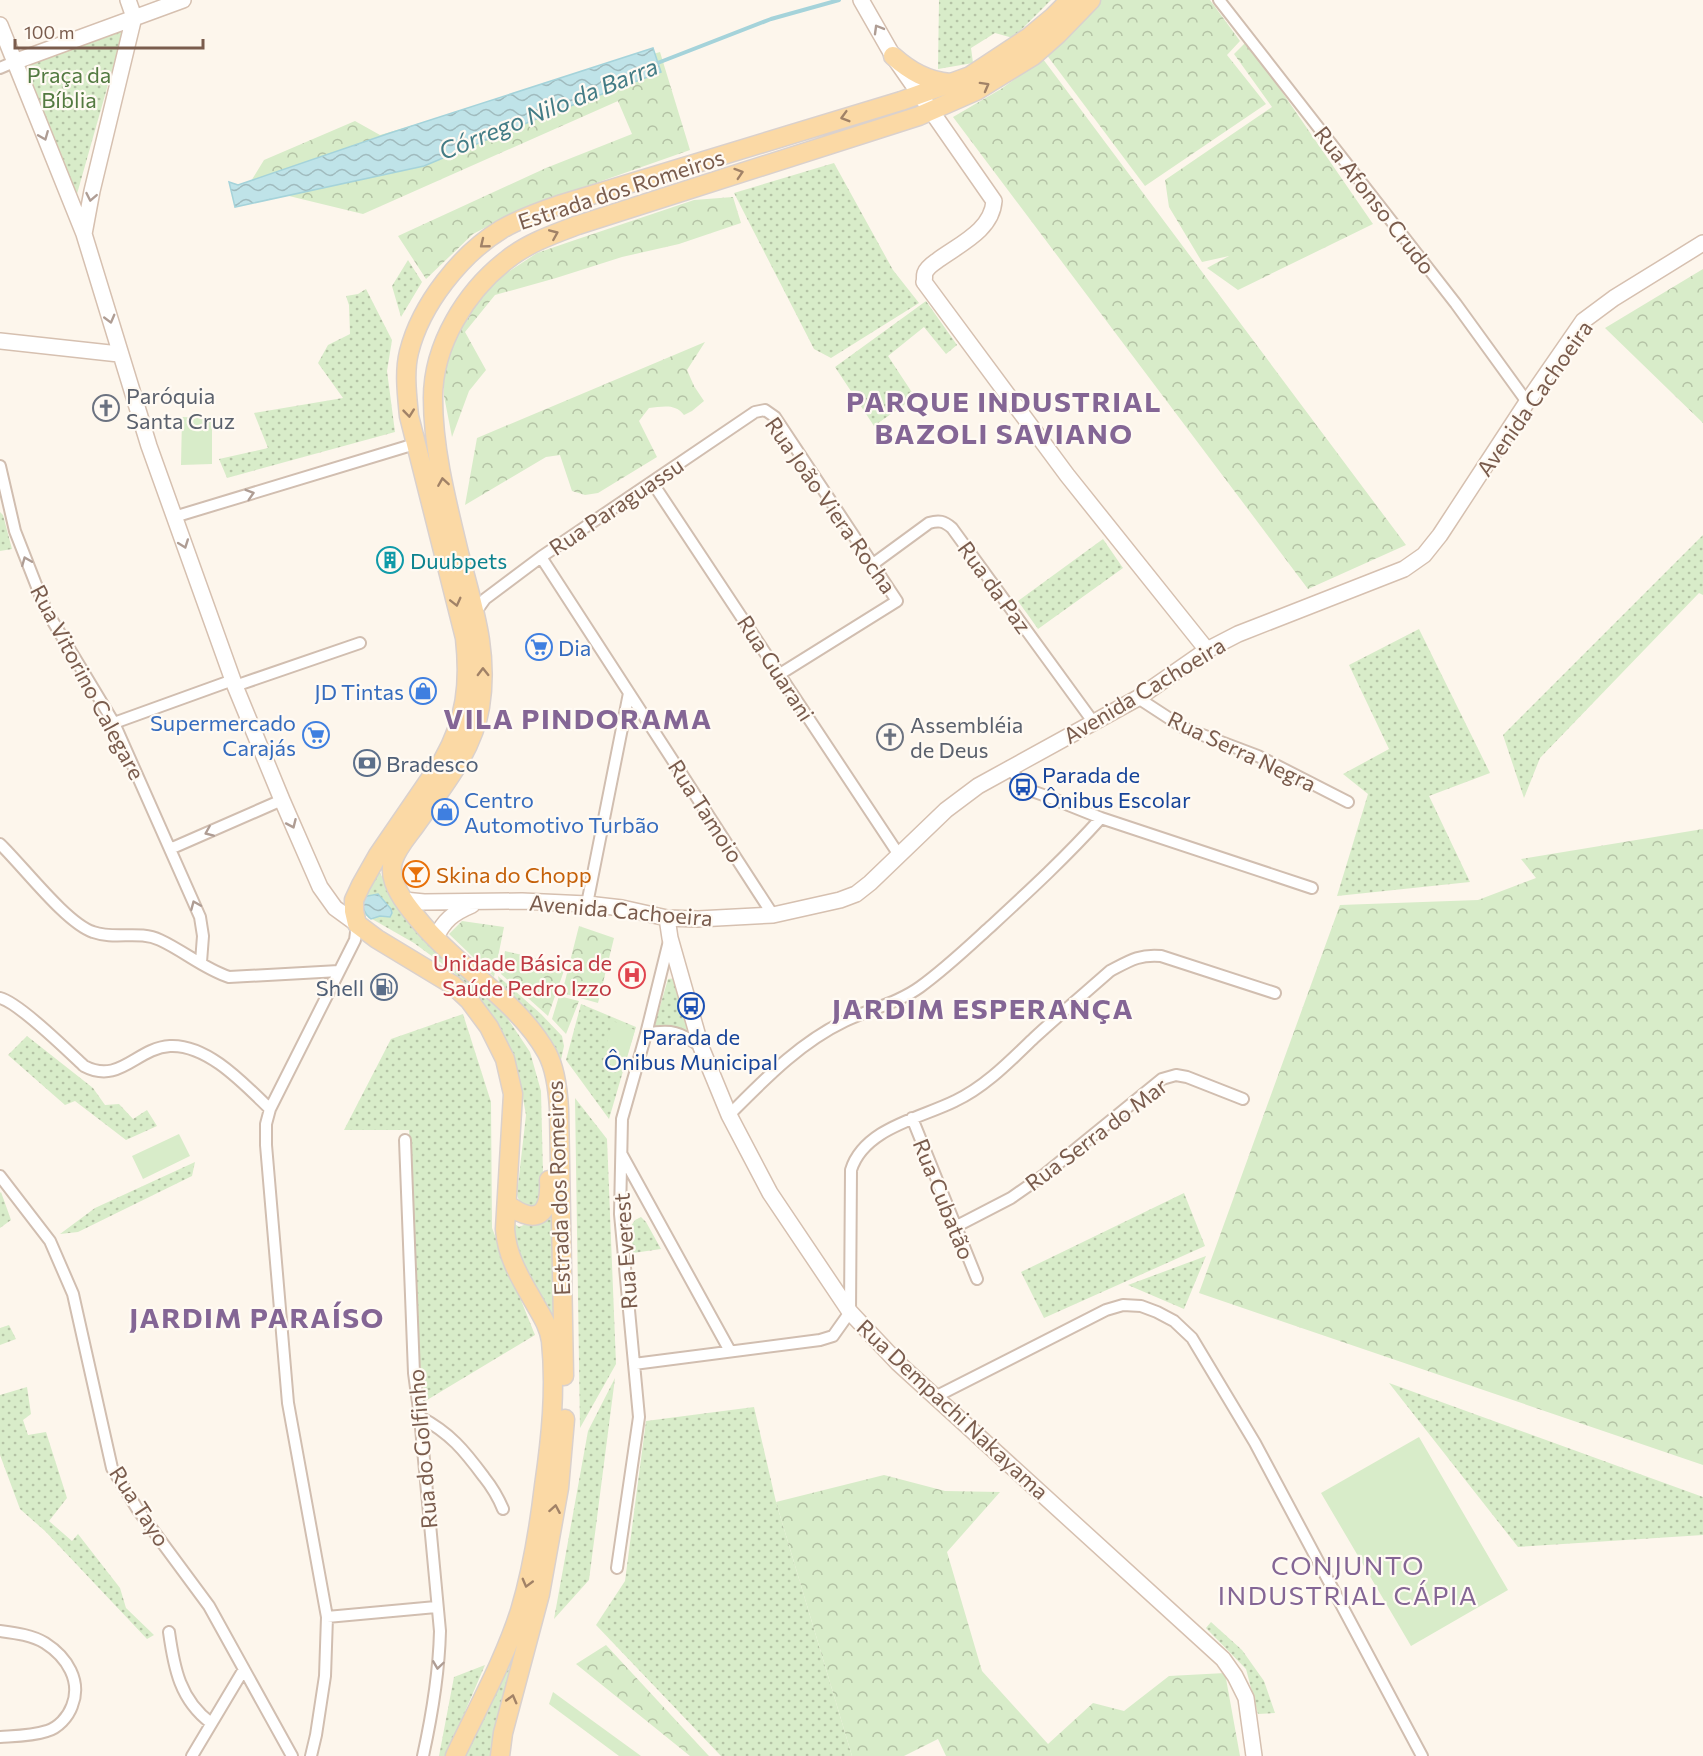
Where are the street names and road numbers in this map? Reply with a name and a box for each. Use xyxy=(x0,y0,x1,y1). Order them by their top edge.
street label: Rua Afonso Crudo xyxy=(1309,121,1441,279)
street label: Estrada dos Romeiros xyxy=(514,143,728,235)
street label: Avenida Cachoeira xyxy=(1470,315,1598,481)
street label: Rua João Viera Rocha xyxy=(760,411,902,599)
street label: Rua Paraguassu xyxy=(544,451,688,561)
street label: Rua da Paz xyxy=(953,536,1037,638)
street label: Rua Vitorino Calegare xyxy=(25,580,151,784)
street label: Rua Guarani xyxy=(732,610,820,726)
street label: Avenida Cachoeira xyxy=(1058,631,1230,749)
street label: Rua Serra Negra xyxy=(1164,705,1320,797)
street label: Rua Tamoio xyxy=(663,754,749,868)
street label: Avenida Cachoeira xyxy=(528,889,714,931)
street label: Rua Serra do Mar xyxy=(1019,1072,1173,1196)
street label: Estrada dos Romeiros xyxy=(541,1080,575,1296)
street label: Rua Cubatão xyxy=(907,1135,981,1263)
street label: Rua Everest xyxy=(607,1192,643,1310)
street label: Rua Dempachi Nakayama xyxy=(852,1313,1054,1505)
street label: Rua do Golfinho xyxy=(402,1368,442,1530)
street label: Rua Tayo xyxy=(104,1461,176,1551)

